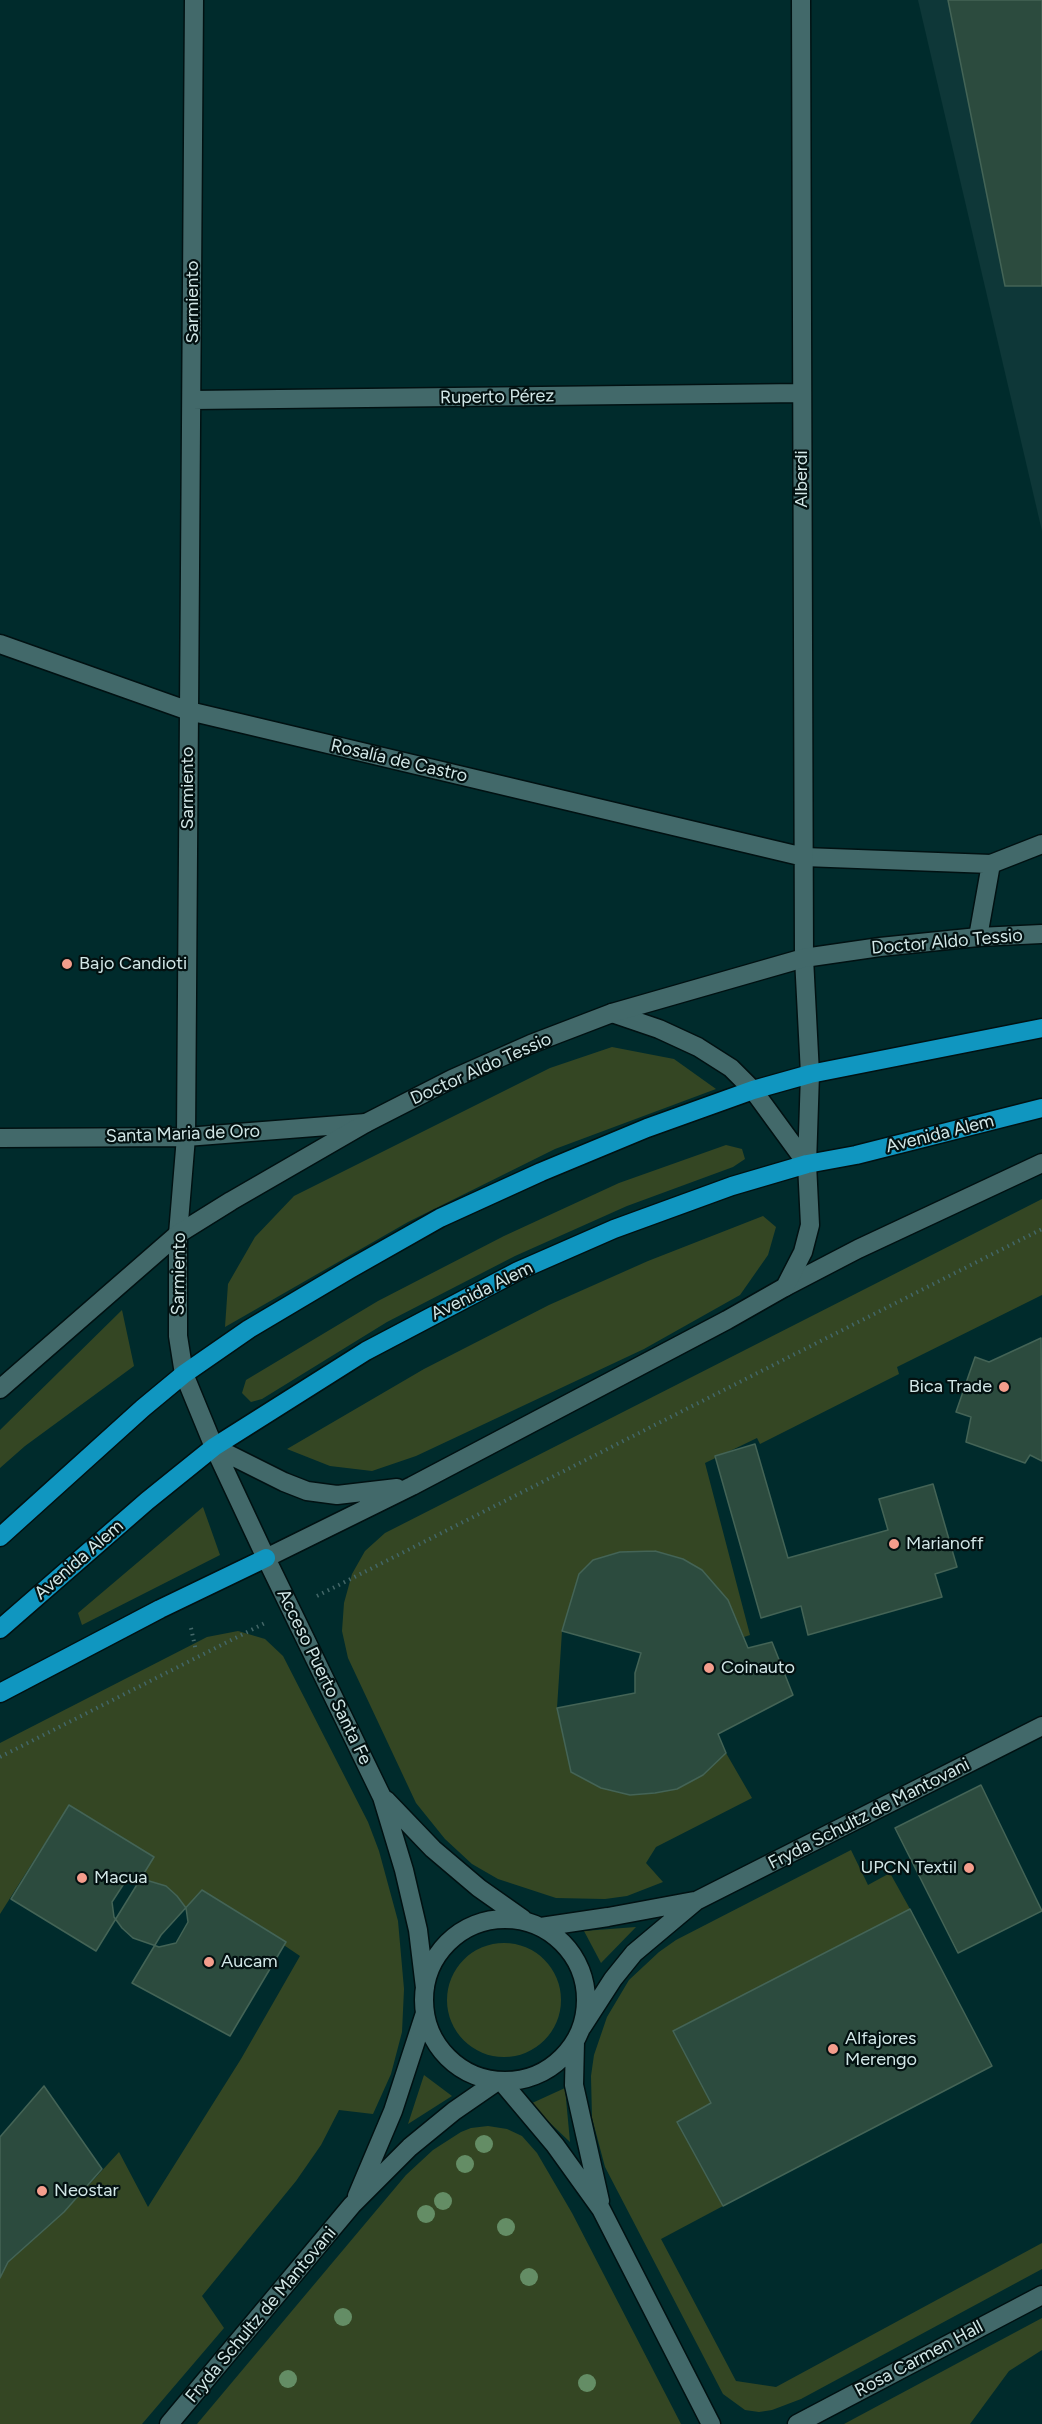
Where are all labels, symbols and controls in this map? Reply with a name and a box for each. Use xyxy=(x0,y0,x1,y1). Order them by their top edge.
street label: Sarmiento xyxy=(182,261,204,343)
street label: Ruperto Pérez xyxy=(440,385,554,409)
street label: Alberdi xyxy=(791,450,813,508)
street label: Rosalía de Castro xyxy=(328,735,470,787)
street label: Sarmiento xyxy=(177,747,199,829)
street label: Doctor Aldo Tessio xyxy=(870,925,1024,959)
place label: Bajo Candioti xyxy=(79,953,187,975)
marker: Bajo Candioti xyxy=(60,957,74,971)
street label: Doctor Aldo Tessio xyxy=(407,1028,555,1110)
street label: Avenida Alem xyxy=(884,1110,996,1158)
street label: Santa Maria de Oro xyxy=(106,1121,260,1147)
street label: Sarmiento xyxy=(167,1232,191,1316)
street label: Avenida Alem xyxy=(428,1257,536,1325)
place label: Bica Trade xyxy=(909,1376,992,1398)
marker: Bica Trade xyxy=(997,1380,1011,1394)
street label: Avenida Alem xyxy=(30,1516,128,1604)
place label: Marianoff xyxy=(906,1533,984,1555)
marker: Marianoff xyxy=(887,1537,901,1551)
street label: Acceso Puerto Santa Fe xyxy=(272,1586,376,1768)
place label: Coinauto xyxy=(721,1657,795,1679)
marker: Coinauto xyxy=(702,1661,716,1675)
street label: Fryda Schultz de Mantovani xyxy=(765,1754,973,1874)
place label: UPCN Textil xyxy=(860,1857,957,1879)
marker: UPCN Textil xyxy=(962,1861,976,1875)
place label: Macua xyxy=(94,1867,147,1889)
marker: Macua xyxy=(75,1871,89,1885)
place label: Aucam xyxy=(221,1951,277,1973)
marker: Aucam xyxy=(202,1955,216,1969)
place label: Alfajores Merengo xyxy=(845,2028,917,2070)
marker: Alfajores Merengo xyxy=(826,2042,840,2056)
place label: Neostar xyxy=(54,2180,119,2202)
marker: Neostar xyxy=(35,2184,49,2198)
street label: Fryda Schultz de Mantovani xyxy=(181,2223,341,2407)
street label: Rosa Carmen Hall xyxy=(851,2316,987,2402)

